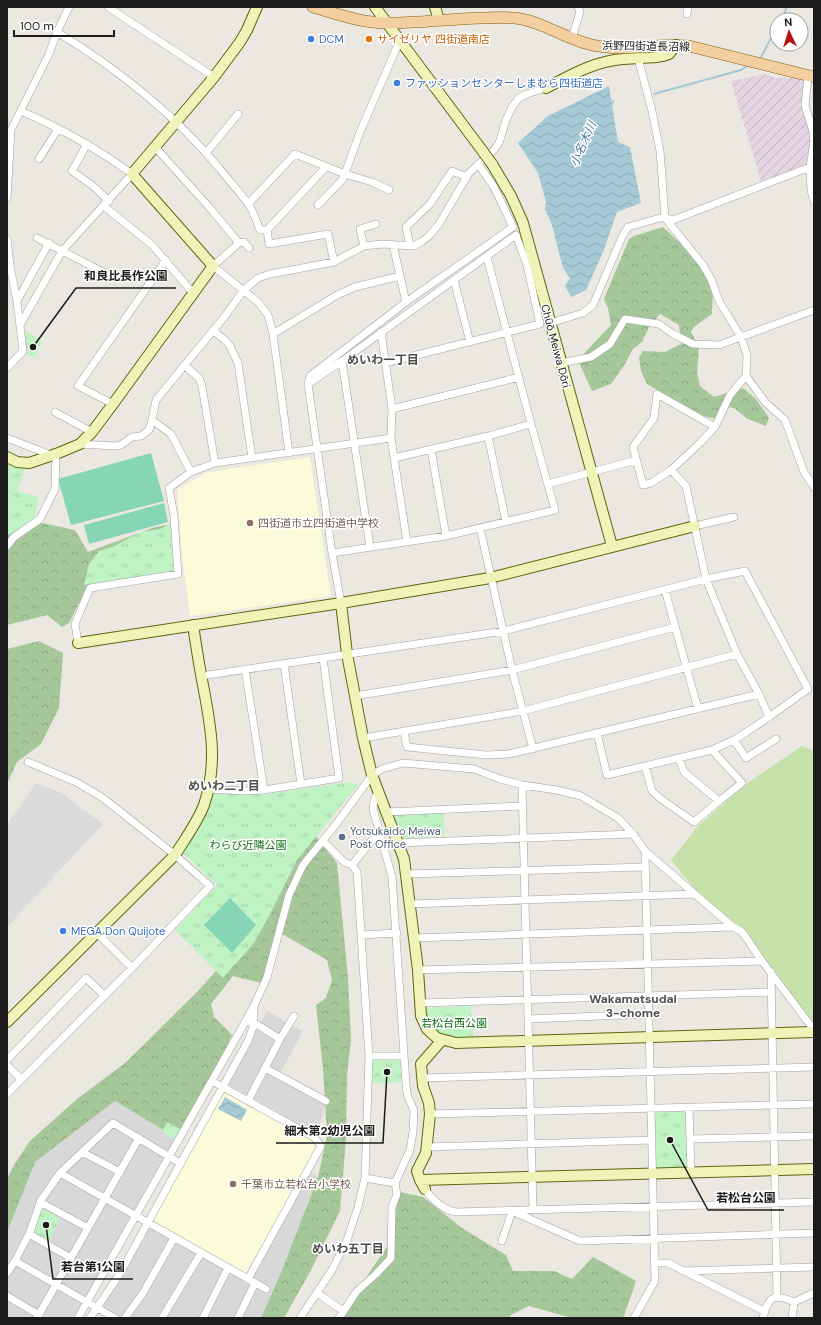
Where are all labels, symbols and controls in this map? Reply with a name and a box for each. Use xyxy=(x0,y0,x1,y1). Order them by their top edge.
scale bar xyxy=(14,12,114,38)
north arrow xyxy=(769,12,809,52)
text: N xyxy=(784,15,793,29)
text: 100 m xyxy=(20,18,54,34)
place label: DCM xyxy=(319,32,344,46)
place label: サイゼリヤ 四街道南店 xyxy=(377,32,490,46)
marker: DCM xyxy=(306,34,316,44)
marker: サイゼリヤ 四街道南店 xyxy=(364,34,374,44)
street label: 浜野四街道長沼線 xyxy=(602,38,690,54)
place label: ファッションセンターしまむら四街道店 xyxy=(405,76,603,90)
marker: ファッションセンターしまむら四街道店 xyxy=(392,78,402,88)
water label: 小名木川 xyxy=(566,117,601,169)
callout: 和良比長作公園 xyxy=(76,264,176,288)
text: 和良比長作公園 xyxy=(84,268,168,284)
street label: Chūō Meiwa Dōri xyxy=(538,303,574,389)
district label: めいわ一丁目 xyxy=(347,352,419,368)
place label: 四街道市立四街道中学校 xyxy=(258,516,379,530)
marker: 四街道市立四街道中学校 xyxy=(245,518,255,528)
district label: めいわ二丁目 xyxy=(188,778,260,794)
place label: Yotsukaido Meiwa Post Office xyxy=(350,824,441,851)
marker: Yotsukaido Meiwa Post Office xyxy=(337,832,347,842)
park label: わらび近隣公園 xyxy=(210,838,287,852)
place label: MEGA Don Quijote xyxy=(71,924,165,938)
marker: MEGA Don Quijote xyxy=(58,926,68,936)
district label: Wakamatsudai 3-chome xyxy=(589,991,677,1021)
park label: 若松台西公園 xyxy=(421,1016,487,1030)
callout: 細木第2幼児公園 xyxy=(276,1119,383,1143)
text: 細木第2幼児公園 xyxy=(285,1123,375,1139)
place label: 千葉市立若松台小学校 xyxy=(241,1177,351,1191)
marker: 千葉市立若松台小学校 xyxy=(228,1179,238,1189)
callout: 若松台公園 xyxy=(708,1186,784,1210)
text: 若松台公園 xyxy=(716,1190,776,1206)
district label: めいわ五丁目 xyxy=(312,1241,384,1257)
callout: 若台第1公園 xyxy=(53,1255,133,1279)
text: 若台第1公園 xyxy=(61,1259,125,1275)

